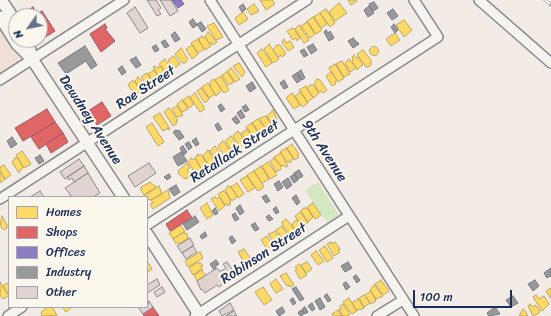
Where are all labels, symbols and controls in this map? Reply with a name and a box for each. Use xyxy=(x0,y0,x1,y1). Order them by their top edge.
north arrow xyxy=(8,8,48,48)
text: N xyxy=(8,26,28,43)
street label: Rae Street xyxy=(113,63,179,113)
street label: Dewdney Avenue xyxy=(55,72,125,168)
street label: Retallack Street xyxy=(187,117,283,187)
street label: 9th Avenue xyxy=(298,117,350,185)
legend xyxy=(8,196,148,308)
text: Homes xyxy=(46,201,82,223)
street label: Robinson Street xyxy=(218,220,310,288)
text: Shops xyxy=(46,221,77,243)
text: Offices xyxy=(46,241,85,263)
text: Industry xyxy=(46,261,91,283)
text: Other xyxy=(46,281,76,303)
scale bar xyxy=(415,282,514,308)
text: 100 m xyxy=(420,286,453,308)

